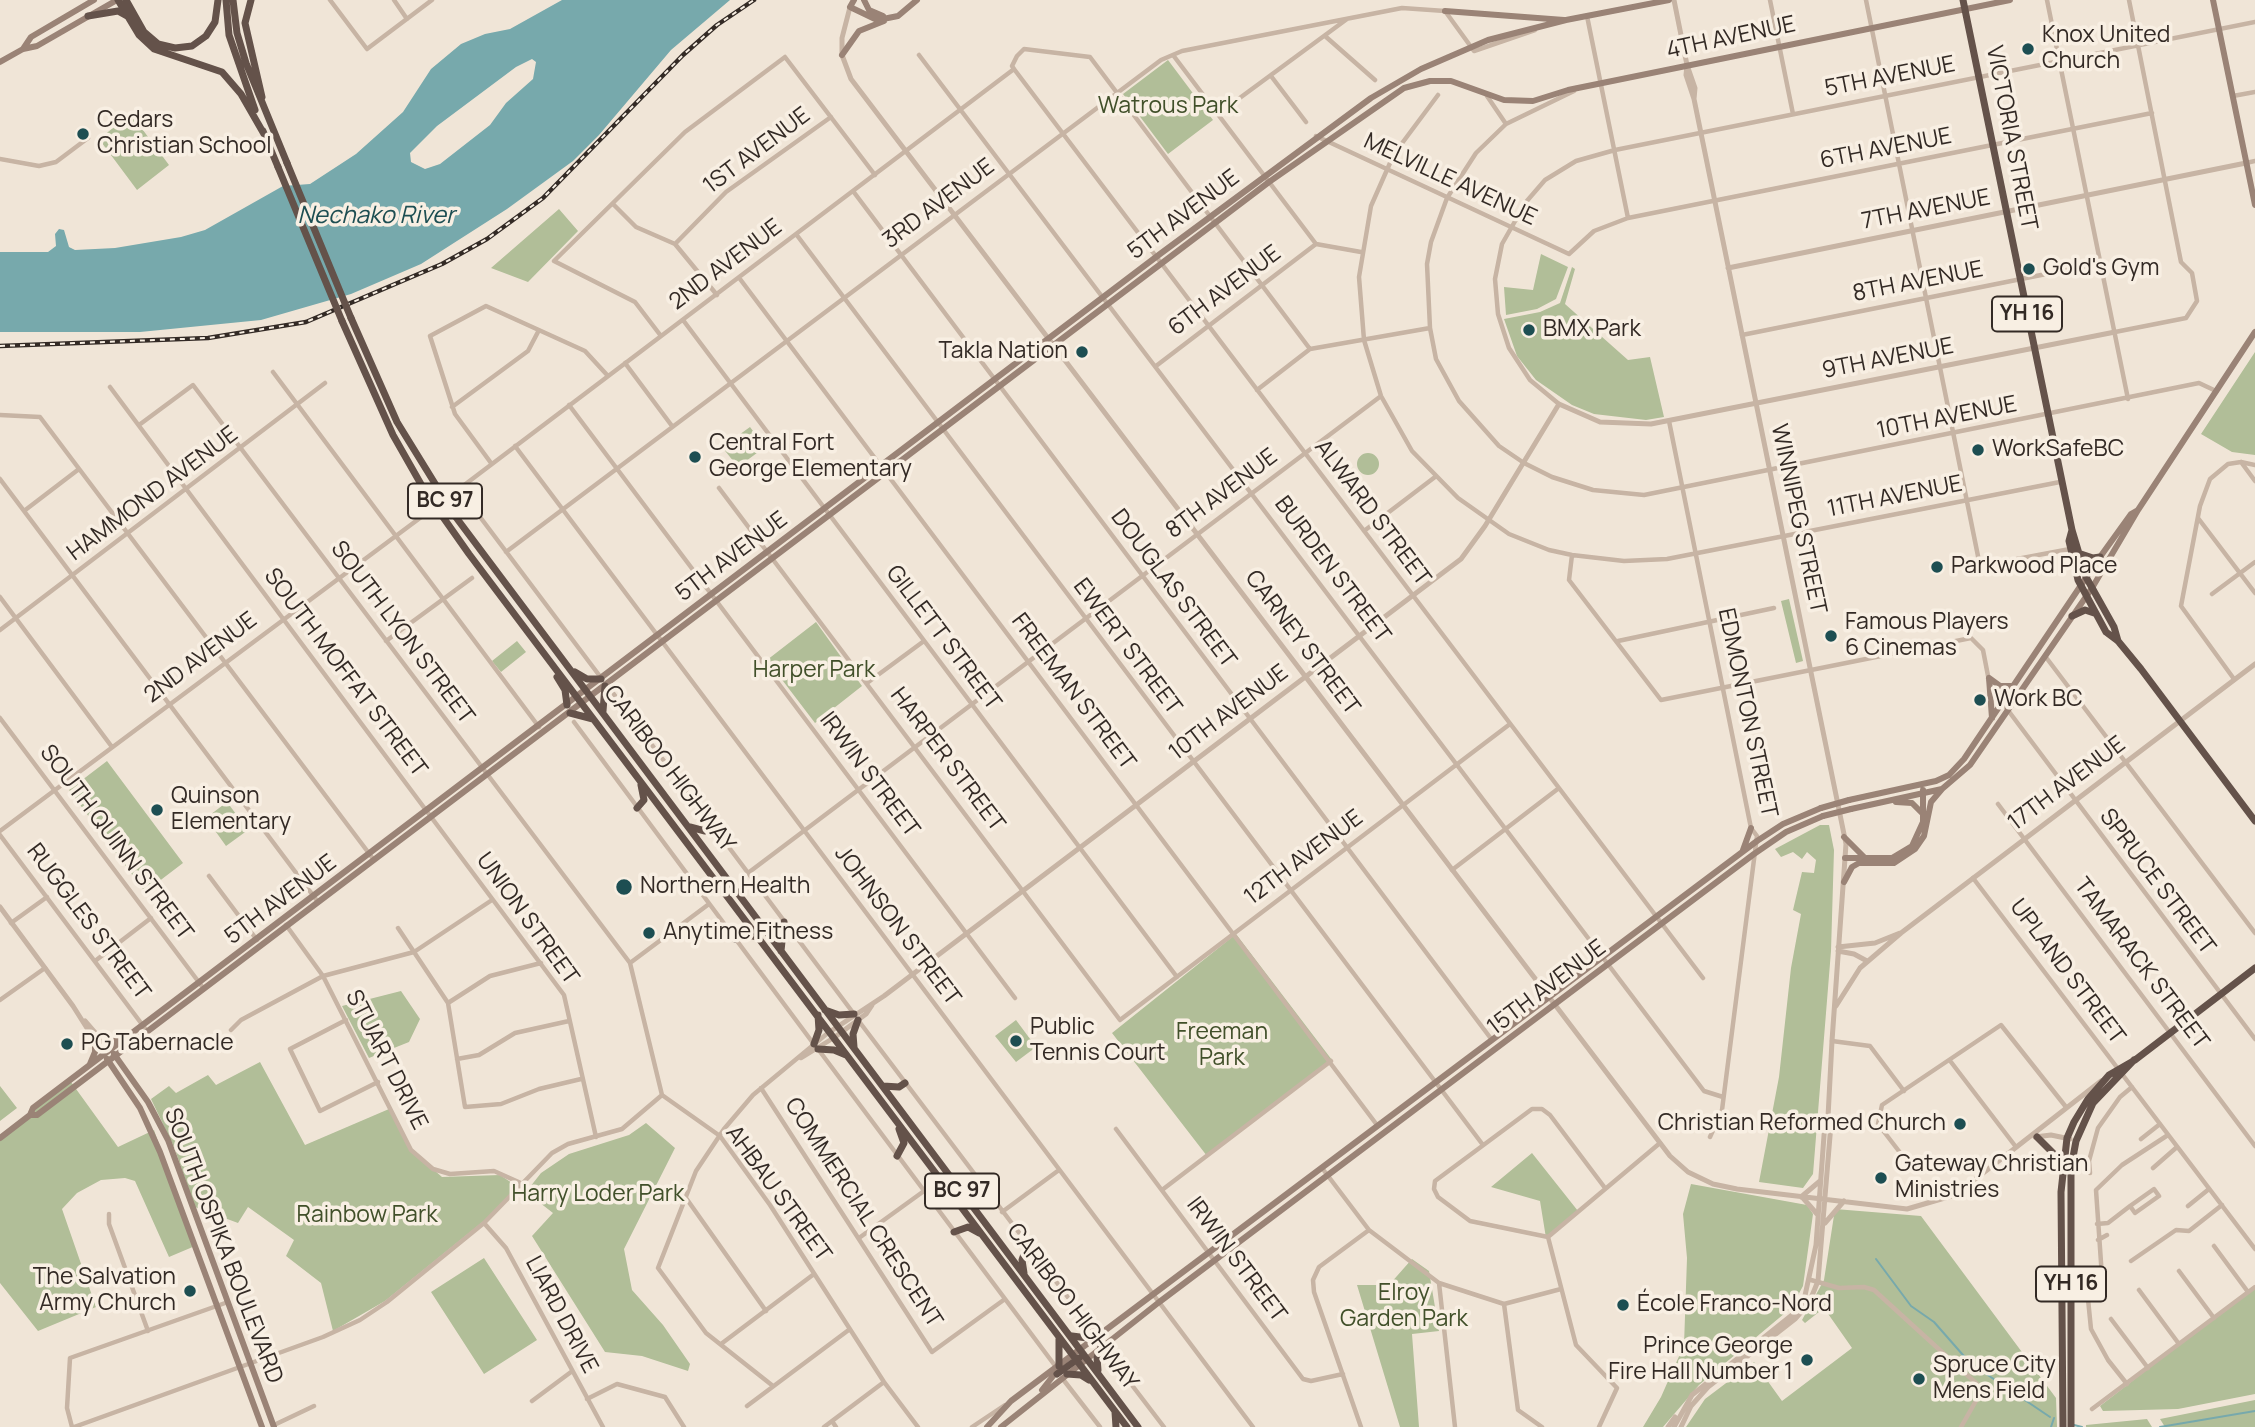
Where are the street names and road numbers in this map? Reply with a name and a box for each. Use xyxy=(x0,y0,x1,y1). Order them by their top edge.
street label: 4TH AVENUE xyxy=(1664,11,1798,65)
street label: VICTORIA STREET xyxy=(1980,43,2042,233)
street label: 5TH AVENUE xyxy=(1822,51,1958,103)
street label: 1ST AVENUE xyxy=(698,102,816,200)
street label: 6TH AVENUE xyxy=(1818,123,1954,175)
street label: MELVILLE AVENUE xyxy=(1359,128,1541,232)
street label: 3RD AVENUE xyxy=(878,153,1000,255)
street label: 5TH AVENUE xyxy=(1123,164,1245,266)
street label: 7TH AVENUE xyxy=(1859,184,1993,236)
street label: 2ND AVENUE xyxy=(664,214,788,316)
street label: 6TH AVENUE xyxy=(1163,240,1287,342)
street label: 8TH AVENUE xyxy=(1850,256,1986,308)
road number: YH 16 xyxy=(1992,296,2062,332)
street label: 9TH AVENUE xyxy=(1820,333,1956,385)
street label: 10TH AVENUE xyxy=(1875,391,2019,445)
street label: HAMMOND AVENUE xyxy=(62,421,244,567)
street label: WINNIPEG STREET xyxy=(1764,422,1832,616)
street label: ALWARD STREET xyxy=(1308,434,1436,592)
street label: 8TH AVENUE xyxy=(1161,443,1283,545)
street label: 11TH AVENUE xyxy=(1825,470,1965,524)
road number: BC 97 xyxy=(408,484,482,518)
street label: BURDEN STREET xyxy=(1268,491,1396,649)
street label: DOUGLAS STREET xyxy=(1104,504,1242,674)
street label: 5TH AVENUE xyxy=(671,506,793,608)
street label: SOUTH LYON STREET xyxy=(324,536,480,730)
street label: GILLETT STREET xyxy=(880,560,1006,716)
street label: SOUTH MOFFAT STREET xyxy=(258,563,432,783)
street label: CARNEY STREET xyxy=(1239,565,1365,721)
street label: EWERT STREET xyxy=(1067,574,1187,720)
street label: EDMONTON STREET xyxy=(1711,606,1783,820)
street label: 2ND AVENUE xyxy=(139,607,263,709)
street label: FREEMAN STREET xyxy=(1005,608,1141,776)
street label: 10TH AVENUE xyxy=(1164,659,1294,767)
street label: CARIBOO HIGHWAY xyxy=(597,680,741,858)
street label: HARPER STREET xyxy=(884,683,1010,837)
street label: IRWIN STREET xyxy=(813,707,925,843)
street label: 17TH AVENUE xyxy=(2003,731,2131,837)
street label: SOUTH QUINN STREET xyxy=(33,740,199,946)
street label: SPRUCE STREET xyxy=(2093,804,2221,960)
street label: 12TH AVENUE xyxy=(1239,805,1369,911)
street label: RUGGLES STREET xyxy=(20,838,156,1006)
street label: JOHNSON STREET xyxy=(828,841,966,1011)
street label: UNION STREET xyxy=(470,848,584,990)
street label: 5TH AVENUE xyxy=(220,849,342,951)
street label: TAMARACK STREET xyxy=(2068,873,2214,1055)
street label: UPLAND STREET xyxy=(2003,894,2131,1050)
street label: 15TH AVENUE xyxy=(1482,934,1612,1042)
street label: STUART DRIVE xyxy=(339,986,433,1134)
street label: COMMERCIAL CRESCENT xyxy=(778,1093,948,1333)
street label: SOUTH OSPIKA BOULEVARD xyxy=(158,1105,288,1387)
street label: AHBAU STREET xyxy=(719,1121,837,1267)
road number: BC 97 xyxy=(925,1174,999,1208)
street label: IRWIN STREET xyxy=(1180,1192,1292,1328)
street label: CARIBOO HIGHWAY xyxy=(1000,1218,1144,1396)
street label: LIARD DRIVE xyxy=(519,1252,603,1378)
road number: YH 16 xyxy=(2036,1266,2106,1302)

